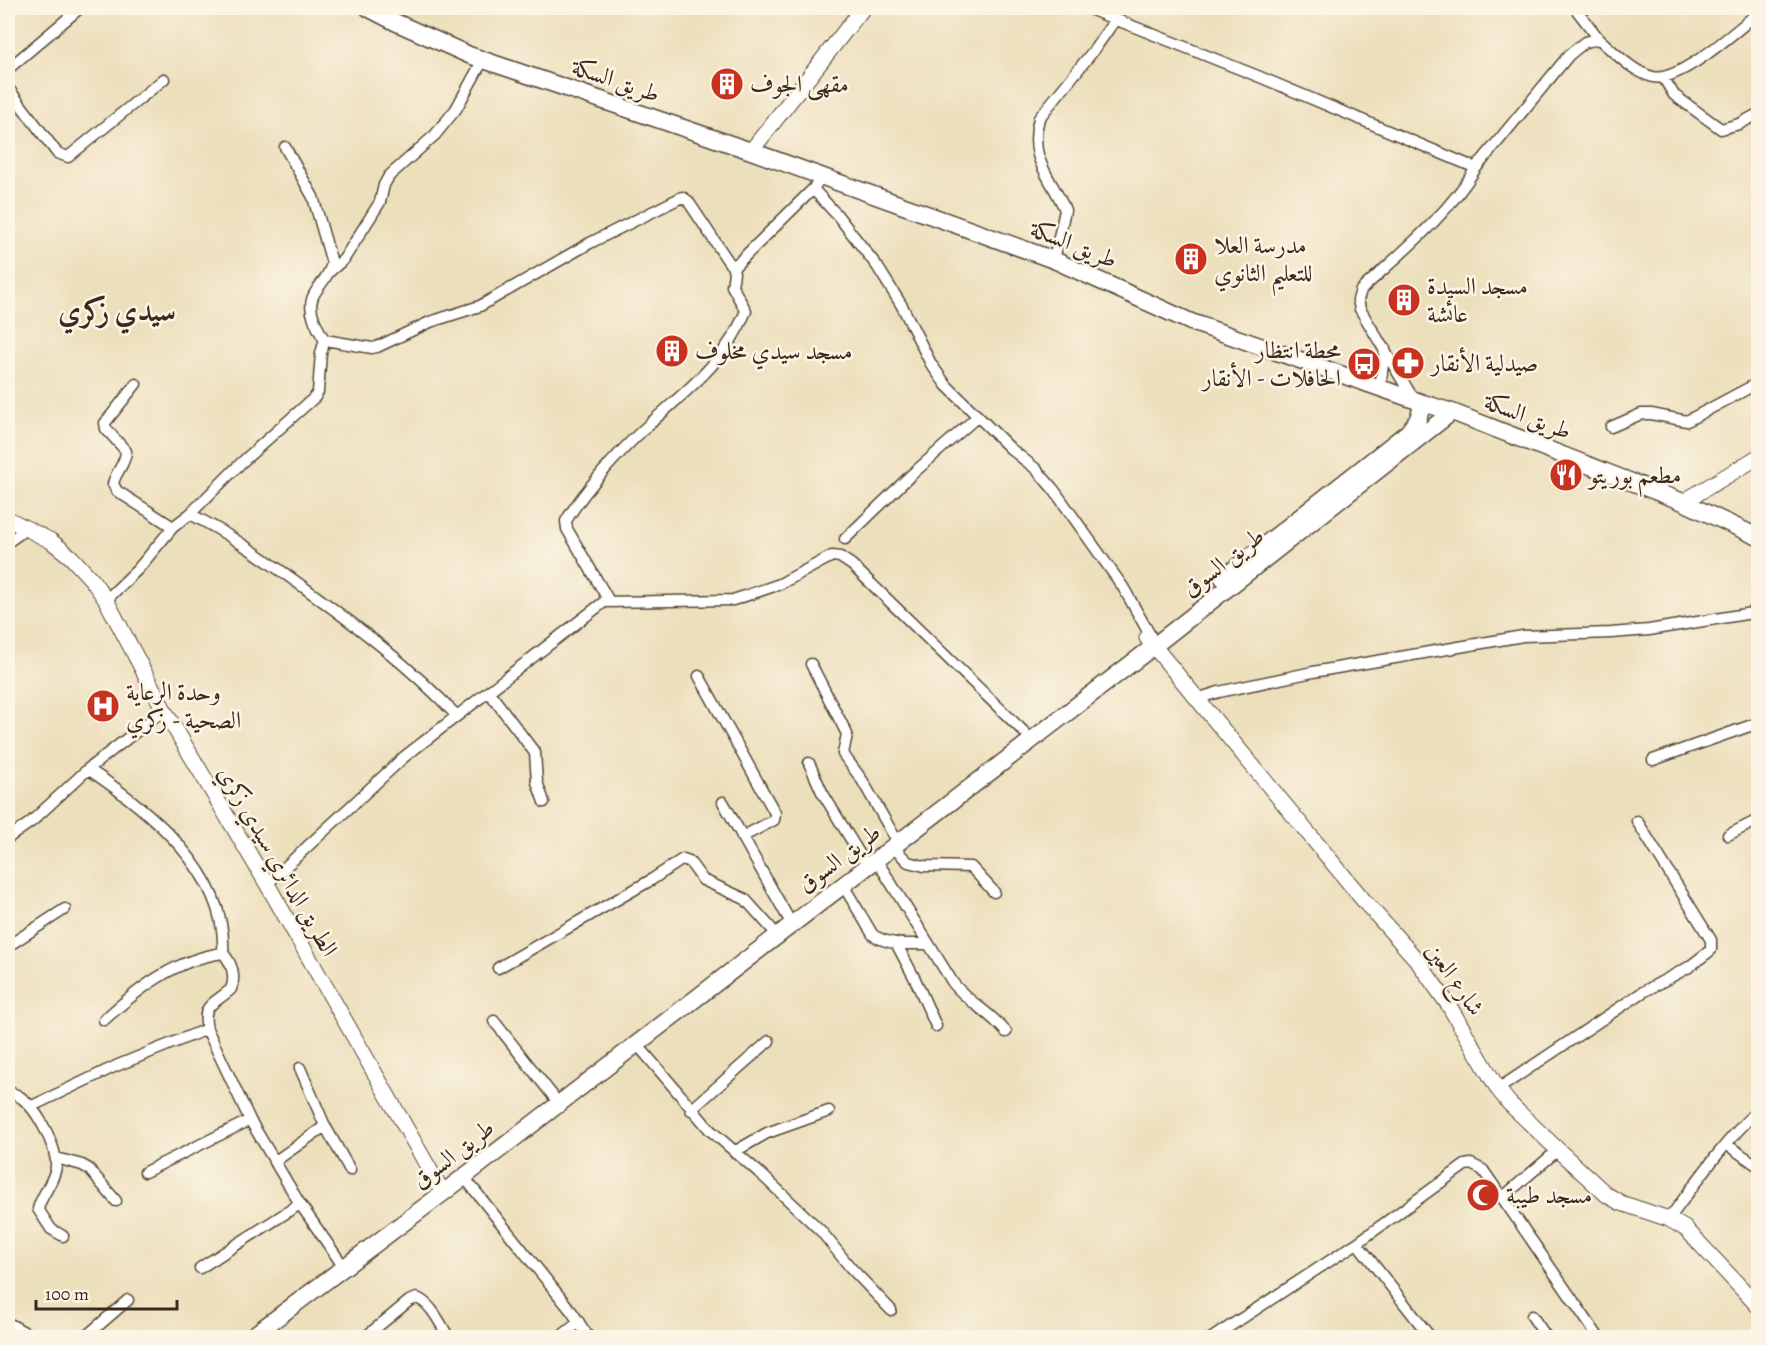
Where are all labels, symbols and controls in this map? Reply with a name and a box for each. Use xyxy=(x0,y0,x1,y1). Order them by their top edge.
street label: طريق السكة xyxy=(567,50,664,110)
building icon: مقهى الجوف xyxy=(709,66,745,102)
place label: مقهى الجوف xyxy=(750,68,849,101)
street label: طريق السكة xyxy=(1025,212,1122,276)
place label: مدرسة العلا للتعليم الثانوي xyxy=(1214,229,1313,297)
building icon: مدرسة العلا للتعليم الثانوي xyxy=(1173,241,1209,277)
place label: مسجد السيدة عائشة xyxy=(1427,270,1528,330)
building icon: مسجد السيدة عائشة xyxy=(1386,282,1422,318)
district label: سيدي زكري xyxy=(58,291,176,334)
building icon: مسجد سيدي مخلوف xyxy=(654,333,690,369)
place label: محطة انتظار الحافلات - الأنقار xyxy=(1200,334,1341,394)
place label: مسجد سيدي مخلوف xyxy=(695,335,853,370)
pharmacy icon: صيدلية الأنقار xyxy=(1390,345,1426,381)
bus stop icon: محطة انتظار الحافلات - الأنقار xyxy=(1346,346,1382,382)
place label: صيدلية الأنقار xyxy=(1429,347,1538,379)
street label: طريق السكة xyxy=(1479,384,1576,447)
restaurant icon: مطعم بوريتو xyxy=(1548,457,1584,493)
place label: مطعم بوريتو xyxy=(1587,459,1681,497)
street label: طريق السوق xyxy=(1175,520,1271,604)
place label: وحدة الرعاية الصحية - زكري xyxy=(126,676,241,739)
hospital icon: وحدة الرعاية الصحية - زكري xyxy=(85,688,121,724)
street label: الطريق الدائري سيدي زكري xyxy=(208,760,346,964)
street label: طريق السوق xyxy=(791,816,887,900)
street label: شارع العين xyxy=(1415,936,1492,1024)
street label: طريق السوق xyxy=(405,1112,501,1196)
mosque icon: مسجد طيبة xyxy=(1465,1177,1501,1213)
place label: مسجد طيبة xyxy=(1506,1179,1592,1211)
scale bar xyxy=(36,1273,177,1311)
text: 100 m xyxy=(45,1282,89,1306)

